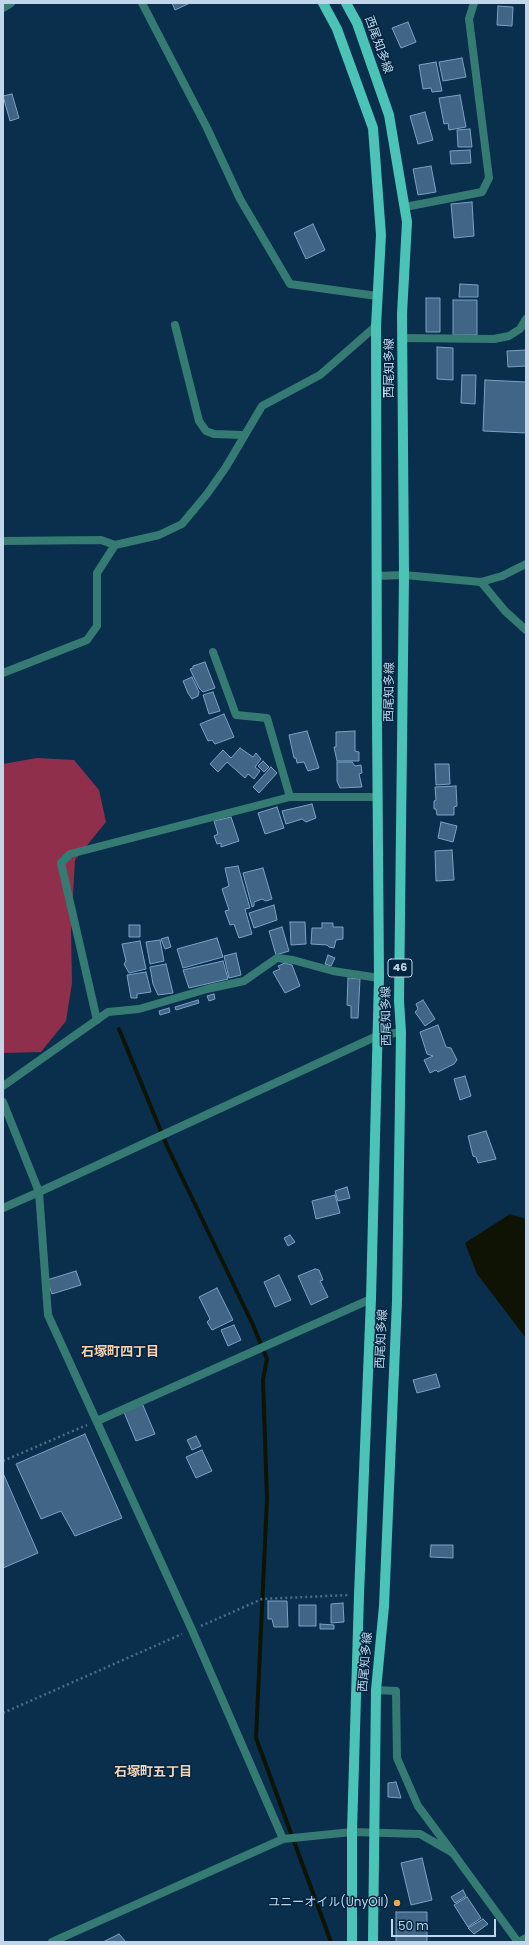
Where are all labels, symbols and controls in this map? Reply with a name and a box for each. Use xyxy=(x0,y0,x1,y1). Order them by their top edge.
street label: 西尾知多線 xyxy=(361,14,395,76)
street label: 西尾知多線 xyxy=(383,338,397,398)
street label: 西尾知多線 xyxy=(382,662,398,722)
road number: 46 xyxy=(388,959,412,977)
street label: 西尾知多線 xyxy=(379,986,395,1046)
street label: 西尾知多線 xyxy=(373,1309,391,1369)
district label: 石塚町四丁目 xyxy=(81,1345,159,1361)
street label: 西尾知多線 xyxy=(356,1631,376,1693)
district label: 石塚町五丁目 xyxy=(114,1765,192,1781)
place label: ユニーオイル(UnyOil) xyxy=(268,1896,389,1910)
marker: ユニーオイル(UnyOil) xyxy=(392,1898,402,1908)
scale bar xyxy=(393,1911,498,1937)
text: 50 m xyxy=(398,1917,429,1934)

